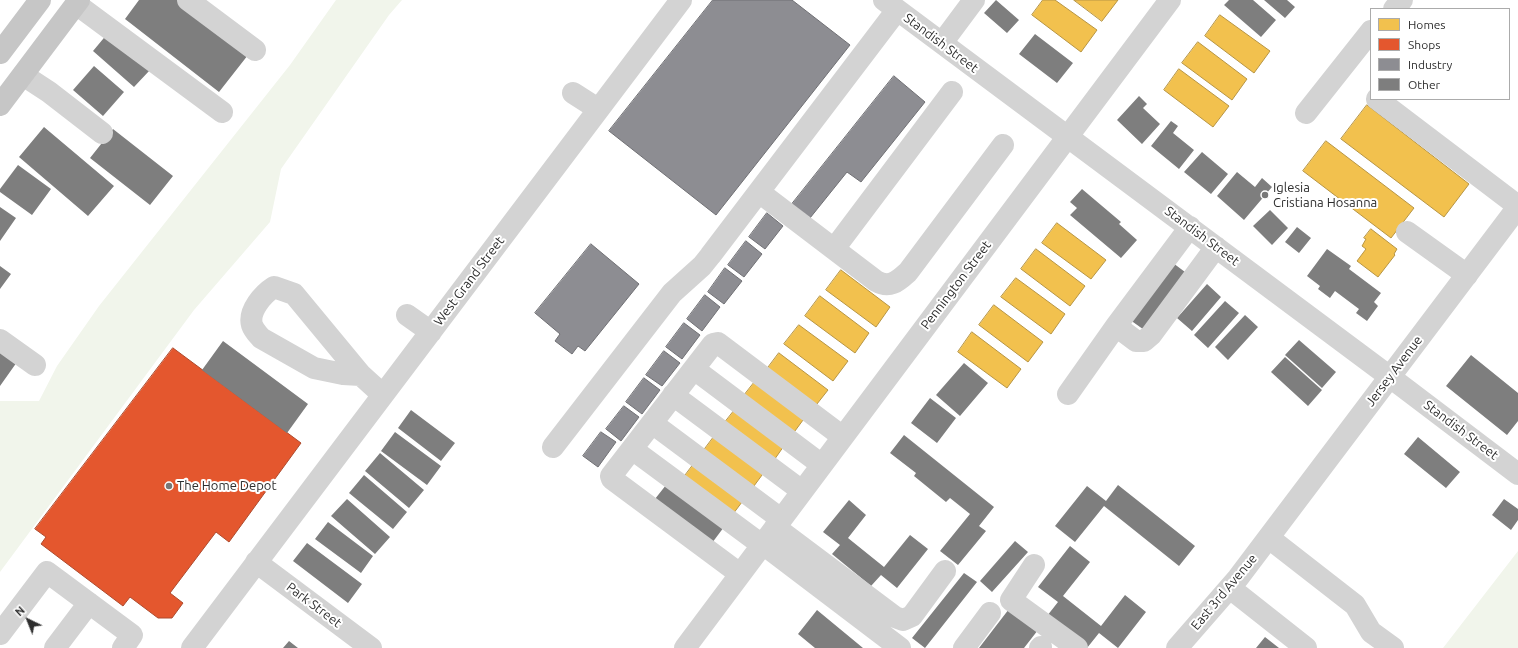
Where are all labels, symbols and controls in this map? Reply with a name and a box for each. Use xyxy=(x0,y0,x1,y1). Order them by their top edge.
legend xyxy=(1370,8,1510,100)
street label: Standish Street xyxy=(901,10,981,76)
text: Homes xyxy=(1408,18,1446,31)
text: Shops xyxy=(1408,38,1440,51)
text: Industry xyxy=(1408,58,1452,71)
text: Other xyxy=(1408,78,1440,91)
place label: Iglesia Cristiana Hosanna xyxy=(1273,180,1377,211)
marker: Iglesia Cristiana Hosanna xyxy=(1260,190,1270,200)
street label: Standish Street xyxy=(1162,203,1242,269)
street label: West Grand Street xyxy=(430,233,508,329)
street label: Pennington Street xyxy=(918,238,994,332)
street label: Jersey Avenue xyxy=(1362,333,1426,409)
street label: Standish Street xyxy=(1421,397,1501,463)
place label: The Home Depot xyxy=(177,478,277,494)
marker: The Home Depot xyxy=(164,481,174,491)
street label: East 3rd Avenue xyxy=(1188,551,1260,633)
street label: Park Street xyxy=(283,579,345,631)
north arrow xyxy=(8,600,48,640)
text: N xyxy=(13,604,27,618)

